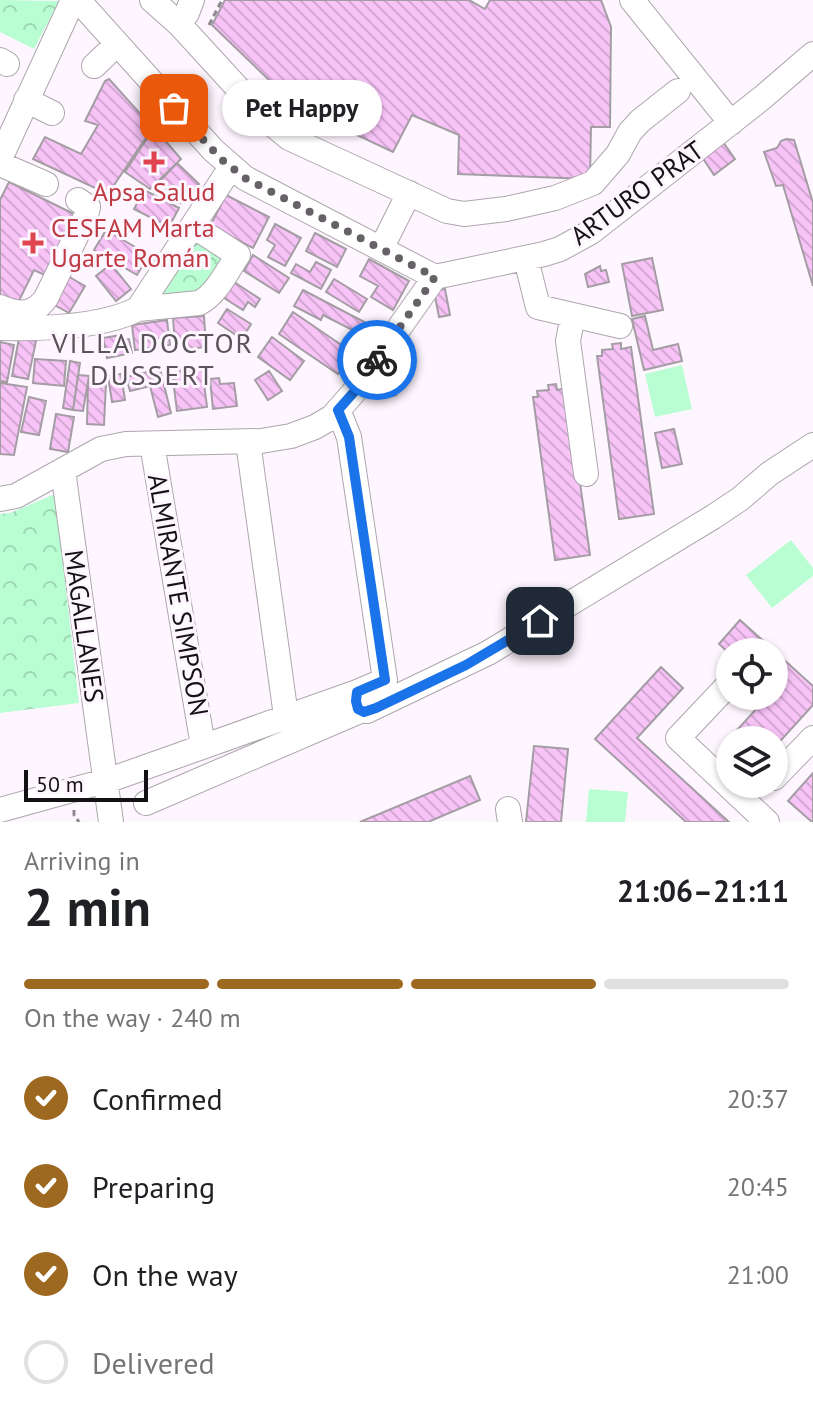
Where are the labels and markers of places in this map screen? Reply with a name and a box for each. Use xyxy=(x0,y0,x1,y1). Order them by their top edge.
pin xyxy=(140,74,208,142)
callout: Pet Happy xyxy=(222,80,382,136)
marker: Apsa Salud xyxy=(143,151,165,173)
place label: Apsa Salud xyxy=(93,175,215,208)
place label: CESFAM Marta Ugarte Román xyxy=(51,211,215,274)
marker: CESFAM Marta Ugarte Román xyxy=(22,232,44,254)
pin xyxy=(506,587,574,655)

